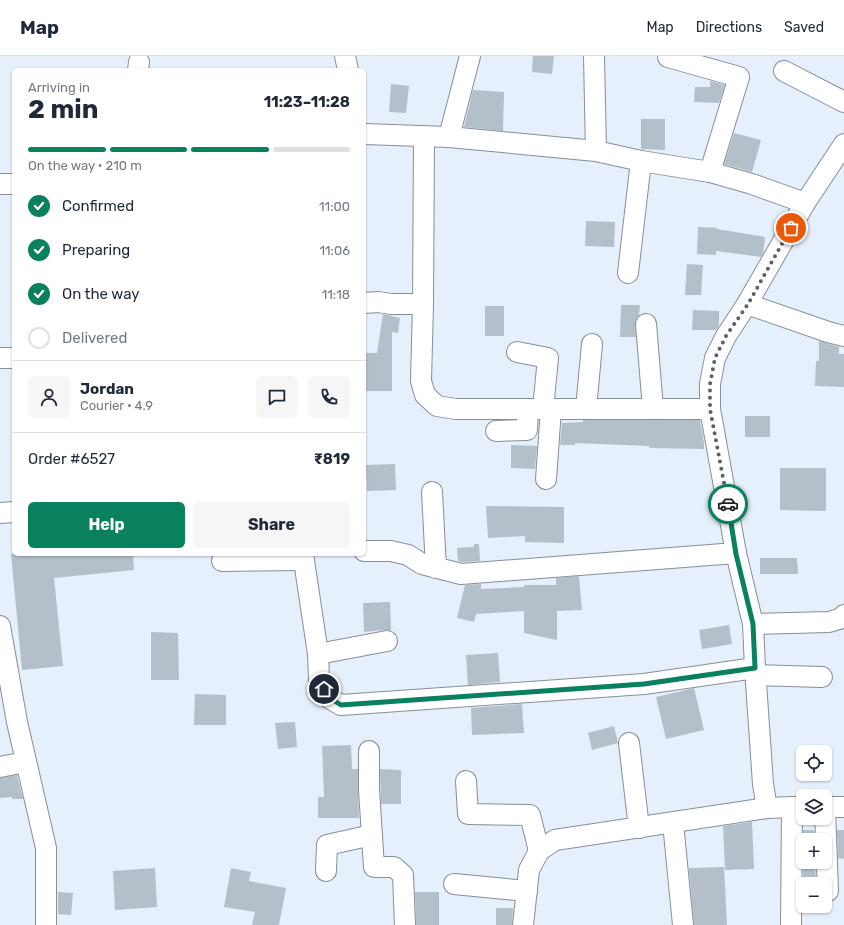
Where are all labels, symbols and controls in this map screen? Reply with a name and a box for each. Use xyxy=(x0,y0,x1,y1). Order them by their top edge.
text: Map xyxy=(20,16,59,39)
text: Map xyxy=(647,19,674,36)
text: Directions xyxy=(696,19,762,36)
text: Saved xyxy=(784,19,824,36)
text: Arriving in xyxy=(28,80,90,95)
text: 11:23–11:28 xyxy=(264,93,350,111)
text: 2 min xyxy=(28,94,98,125)
text: On the way · 210 m xyxy=(28,158,142,173)
icon: check xyxy=(28,195,50,217)
text: Confirmed xyxy=(62,197,134,215)
text: 11:00 xyxy=(319,199,350,214)
pin xyxy=(774,211,808,245)
icon: bag xyxy=(780,217,802,239)
icon: check xyxy=(28,239,50,261)
text: Preparing xyxy=(62,241,130,259)
text: 11:06 xyxy=(319,243,350,258)
icon: check xyxy=(28,283,50,305)
text: On the way xyxy=(62,285,140,303)
text: 11:18 xyxy=(322,287,350,302)
text: Delivered xyxy=(62,329,127,347)
button: person xyxy=(28,376,70,418)
button: chat xyxy=(256,376,298,418)
button: phone xyxy=(308,376,350,418)
text: Jordan xyxy=(80,380,134,398)
text: Courier · 4.9 xyxy=(80,398,153,413)
text: Order #6527 xyxy=(28,450,115,468)
text: ₹819 xyxy=(314,450,350,468)
courier xyxy=(708,484,748,524)
icon: car xyxy=(717,493,739,515)
button: Help xyxy=(28,502,185,548)
button: Share xyxy=(193,502,350,548)
pin xyxy=(307,672,341,706)
icon: home xyxy=(313,678,335,700)
map controls xyxy=(796,745,832,913)
button: locate xyxy=(796,745,832,781)
button: layers xyxy=(796,789,832,825)
button: + xyxy=(796,833,832,869)
button: − xyxy=(796,877,832,913)

